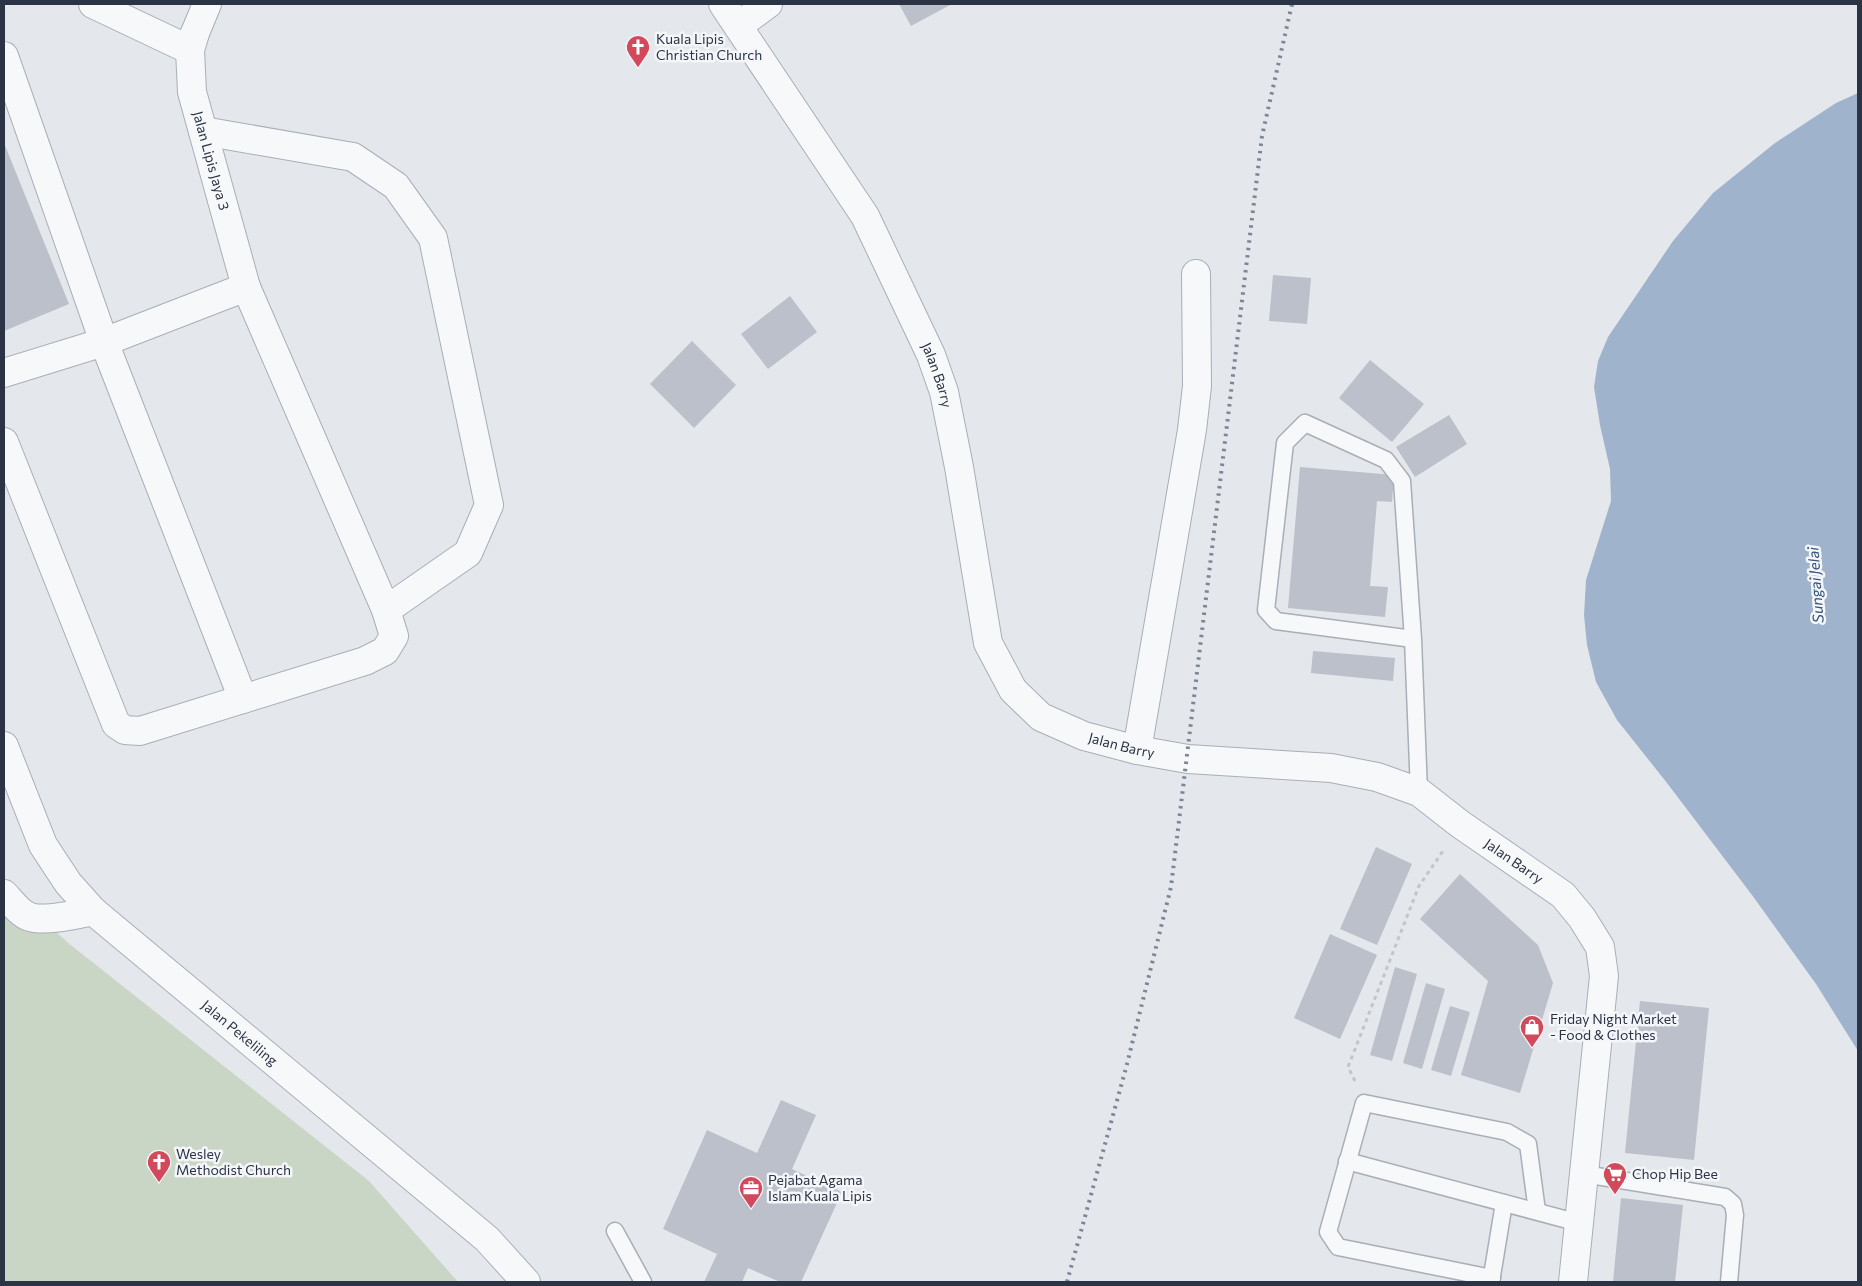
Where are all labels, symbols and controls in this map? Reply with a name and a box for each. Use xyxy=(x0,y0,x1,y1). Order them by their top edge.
place label: Kuala Lipis Christian Church xyxy=(656,30,762,63)
church icon: Kuala Lipis Christian Church xyxy=(625,34,651,68)
street label: Jalan Lipis Jaya 3 xyxy=(190,109,233,212)
street label: Jalan Barry xyxy=(918,339,956,409)
water label: Sungai Jelai xyxy=(1803,545,1827,624)
street label: Jalan Barry xyxy=(1087,729,1156,761)
street label: Jalan Barry xyxy=(1481,834,1547,887)
street label: Jalan Pekeliling xyxy=(198,996,281,1069)
place label: Friday Night Market - Food & Clothes xyxy=(1550,1010,1677,1043)
shop icon: Friday Night Market - Food & Clothes xyxy=(1519,1014,1545,1048)
place label: Wesley Methodist Church xyxy=(176,1145,291,1178)
church icon: Wesley Methodist Church xyxy=(146,1149,172,1183)
supermarket icon: Chop Hip Bee xyxy=(1602,1161,1628,1195)
place label: Chop Hip Bee xyxy=(1632,1165,1718,1182)
place label: Pejabat Agama Islam Kuala Lipis xyxy=(768,1171,872,1204)
office icon: Pejabat Agama Islam Kuala Lipis xyxy=(738,1175,764,1209)

